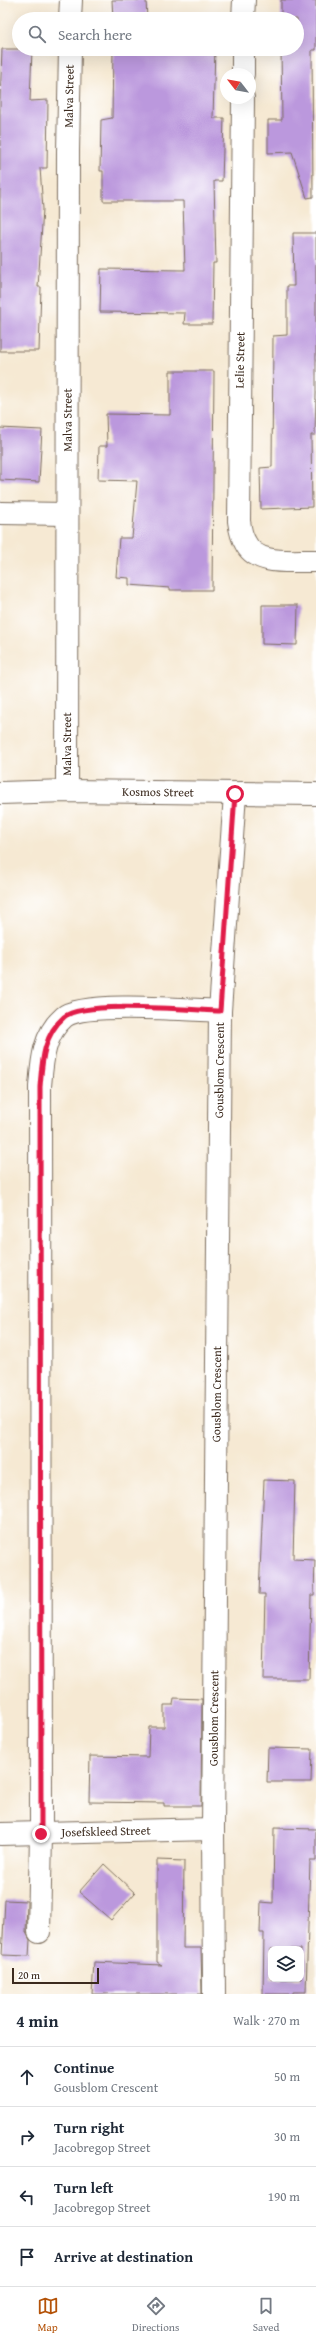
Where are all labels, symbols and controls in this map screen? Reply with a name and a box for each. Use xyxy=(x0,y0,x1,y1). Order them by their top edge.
search box xyxy=(12,12,304,56)
icon: search xyxy=(26,23,48,45)
text: Search here xyxy=(58,24,132,45)
street label: Malva Street xyxy=(59,63,78,128)
north arrow xyxy=(220,68,256,104)
street label: Lelie Street xyxy=(231,331,249,389)
street label: Malva Street xyxy=(59,388,76,452)
street label: Malva Street xyxy=(58,712,75,776)
street label: Kosmos Street xyxy=(122,783,195,801)
route start xyxy=(226,785,244,803)
street label: Gousblom Crescent xyxy=(210,1021,228,1118)
street label: Gousblom Crescent xyxy=(207,1345,225,1442)
street label: Gousblom Crescent xyxy=(205,1669,222,1766)
street label: Josefskleed Street xyxy=(59,1821,151,1841)
route end xyxy=(32,1825,50,1843)
map controls xyxy=(268,1946,304,1982)
button: layers xyxy=(268,1946,304,1982)
scale bar xyxy=(12,1966,99,1985)
text: 20 m xyxy=(18,1967,40,1983)
text: 4 min xyxy=(16,2008,58,2033)
text: Walk · 270 m xyxy=(233,2011,300,2030)
text: Continue xyxy=(54,2057,115,2078)
icon: ahead xyxy=(16,2066,38,2088)
text: 50 m xyxy=(274,2067,300,2086)
text: Gousblom Crescent xyxy=(54,2078,158,2097)
text: Turn right xyxy=(54,2117,125,2138)
icon: right xyxy=(16,2126,38,2148)
text: 30 m xyxy=(274,2127,300,2146)
text: Jacobregop Street xyxy=(54,2138,151,2157)
text: Turn left xyxy=(54,2177,113,2198)
icon: left xyxy=(16,2186,38,2208)
text: 190 m xyxy=(268,2187,300,2206)
text: Jacobregop Street xyxy=(54,2198,151,2217)
icon: arrive xyxy=(16,2246,38,2268)
text: Arrive at destination xyxy=(54,2246,193,2267)
tab: Map xyxy=(37,2295,59,2335)
tab: Directions xyxy=(132,2295,179,2335)
tab: Saved xyxy=(253,2295,279,2335)

